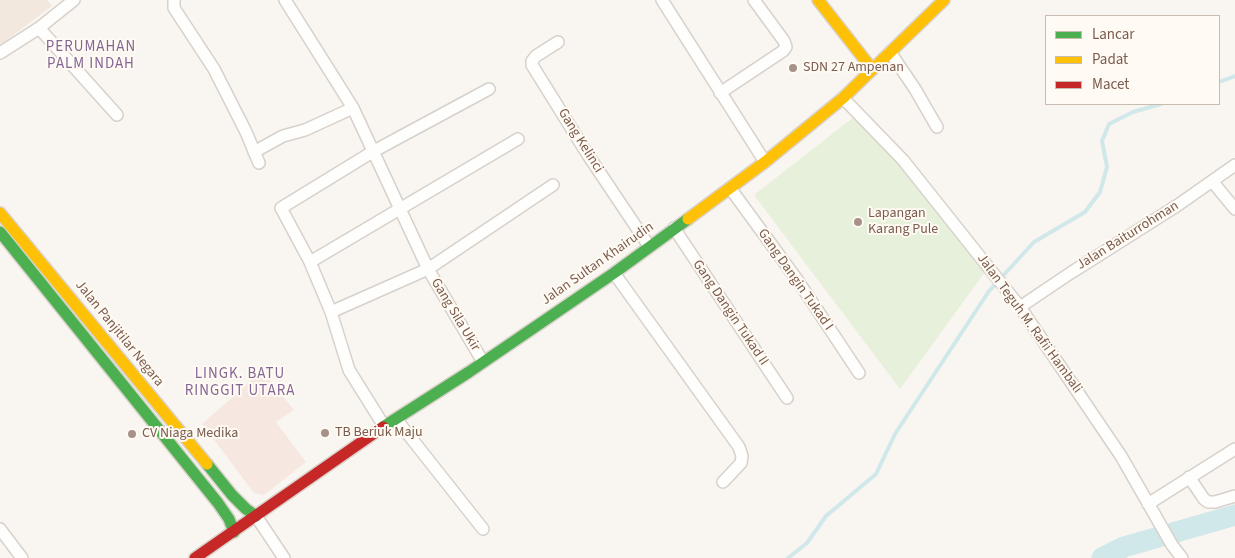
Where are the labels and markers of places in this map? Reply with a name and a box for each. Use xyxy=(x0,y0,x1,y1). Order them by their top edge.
place label: SDN 27 Ampenan xyxy=(803,60,904,76)
marker: SDN 27 Ampenan xyxy=(787,62,799,74)
place label: Lapangan Karang Pule xyxy=(868,206,938,238)
marker: Lapangan Karang Pule xyxy=(852,216,864,228)
place label: TB Beriuk Maju xyxy=(335,425,423,441)
place label: CV Niaga Medika xyxy=(142,426,238,442)
marker: TB Beriuk Maju xyxy=(319,427,331,439)
marker: CV Niaga Medika xyxy=(126,428,138,440)

